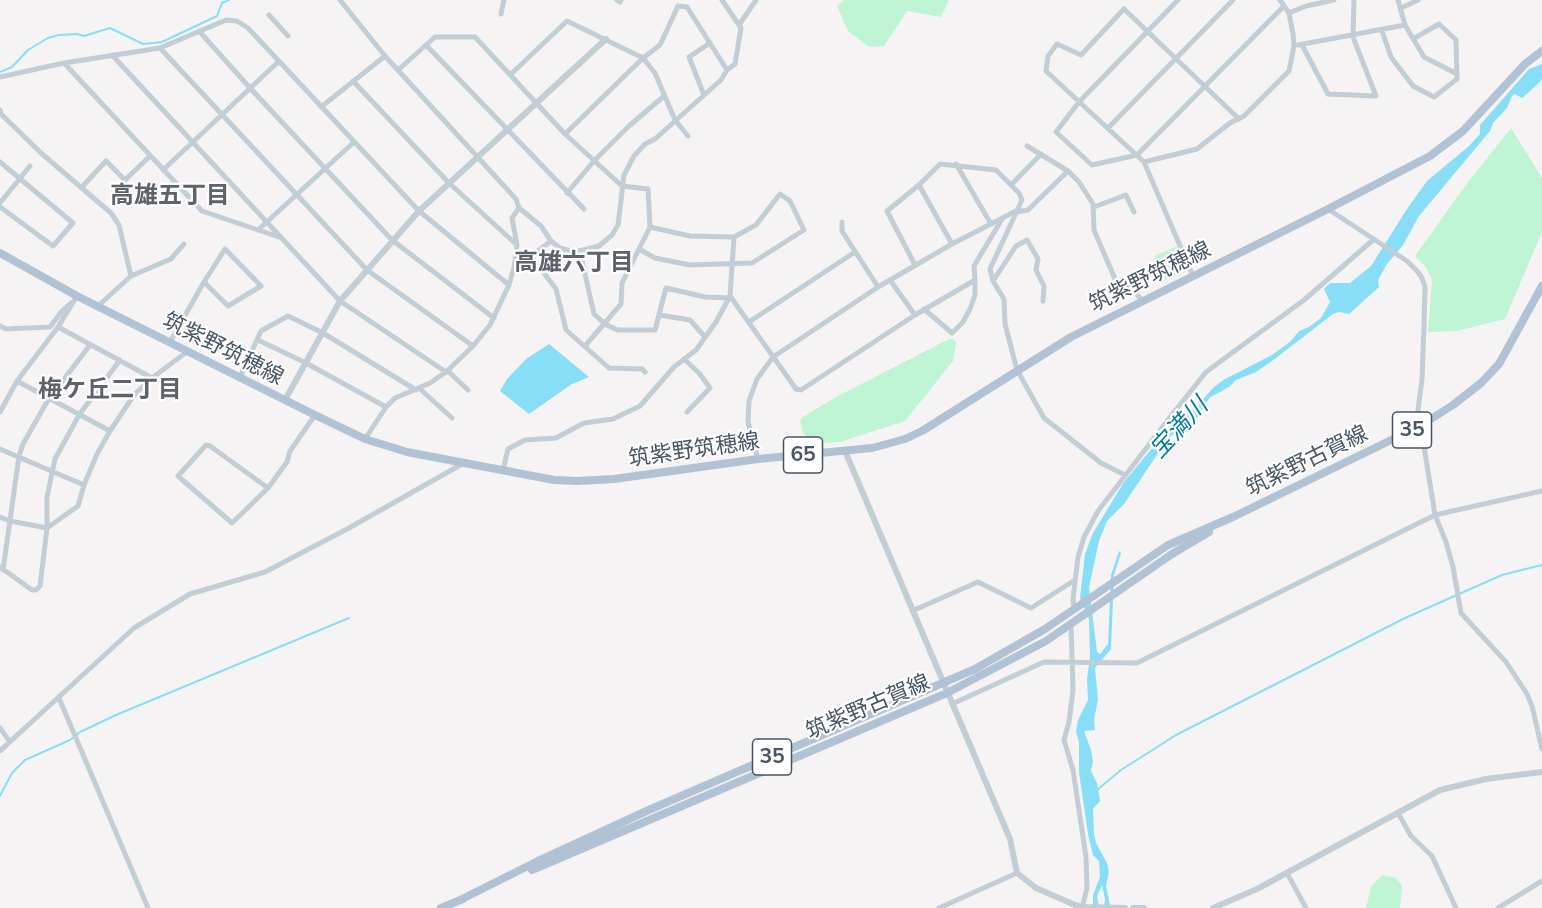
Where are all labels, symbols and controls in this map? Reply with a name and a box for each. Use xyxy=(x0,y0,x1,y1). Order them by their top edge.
district label: 高雄五丁目 xyxy=(110,182,230,210)
street label: 筑紫野筑穂線 xyxy=(1085,236,1215,318)
district label: 高雄六丁目 xyxy=(514,249,634,277)
street label: 筑紫野筑穂線 xyxy=(158,307,288,391)
district label: 梅ケ丘二丁目 xyxy=(38,376,182,404)
water label: 宝満川 xyxy=(1144,392,1214,464)
road number: 35 xyxy=(1392,412,1432,448)
street label: 筑紫野古賀線 xyxy=(1242,420,1372,502)
street label: 筑紫野筑穂線 xyxy=(627,428,761,472)
road number: 65 xyxy=(784,437,822,473)
street label: 筑紫野古賀線 xyxy=(802,669,934,745)
road number: 35 xyxy=(752,739,792,775)

